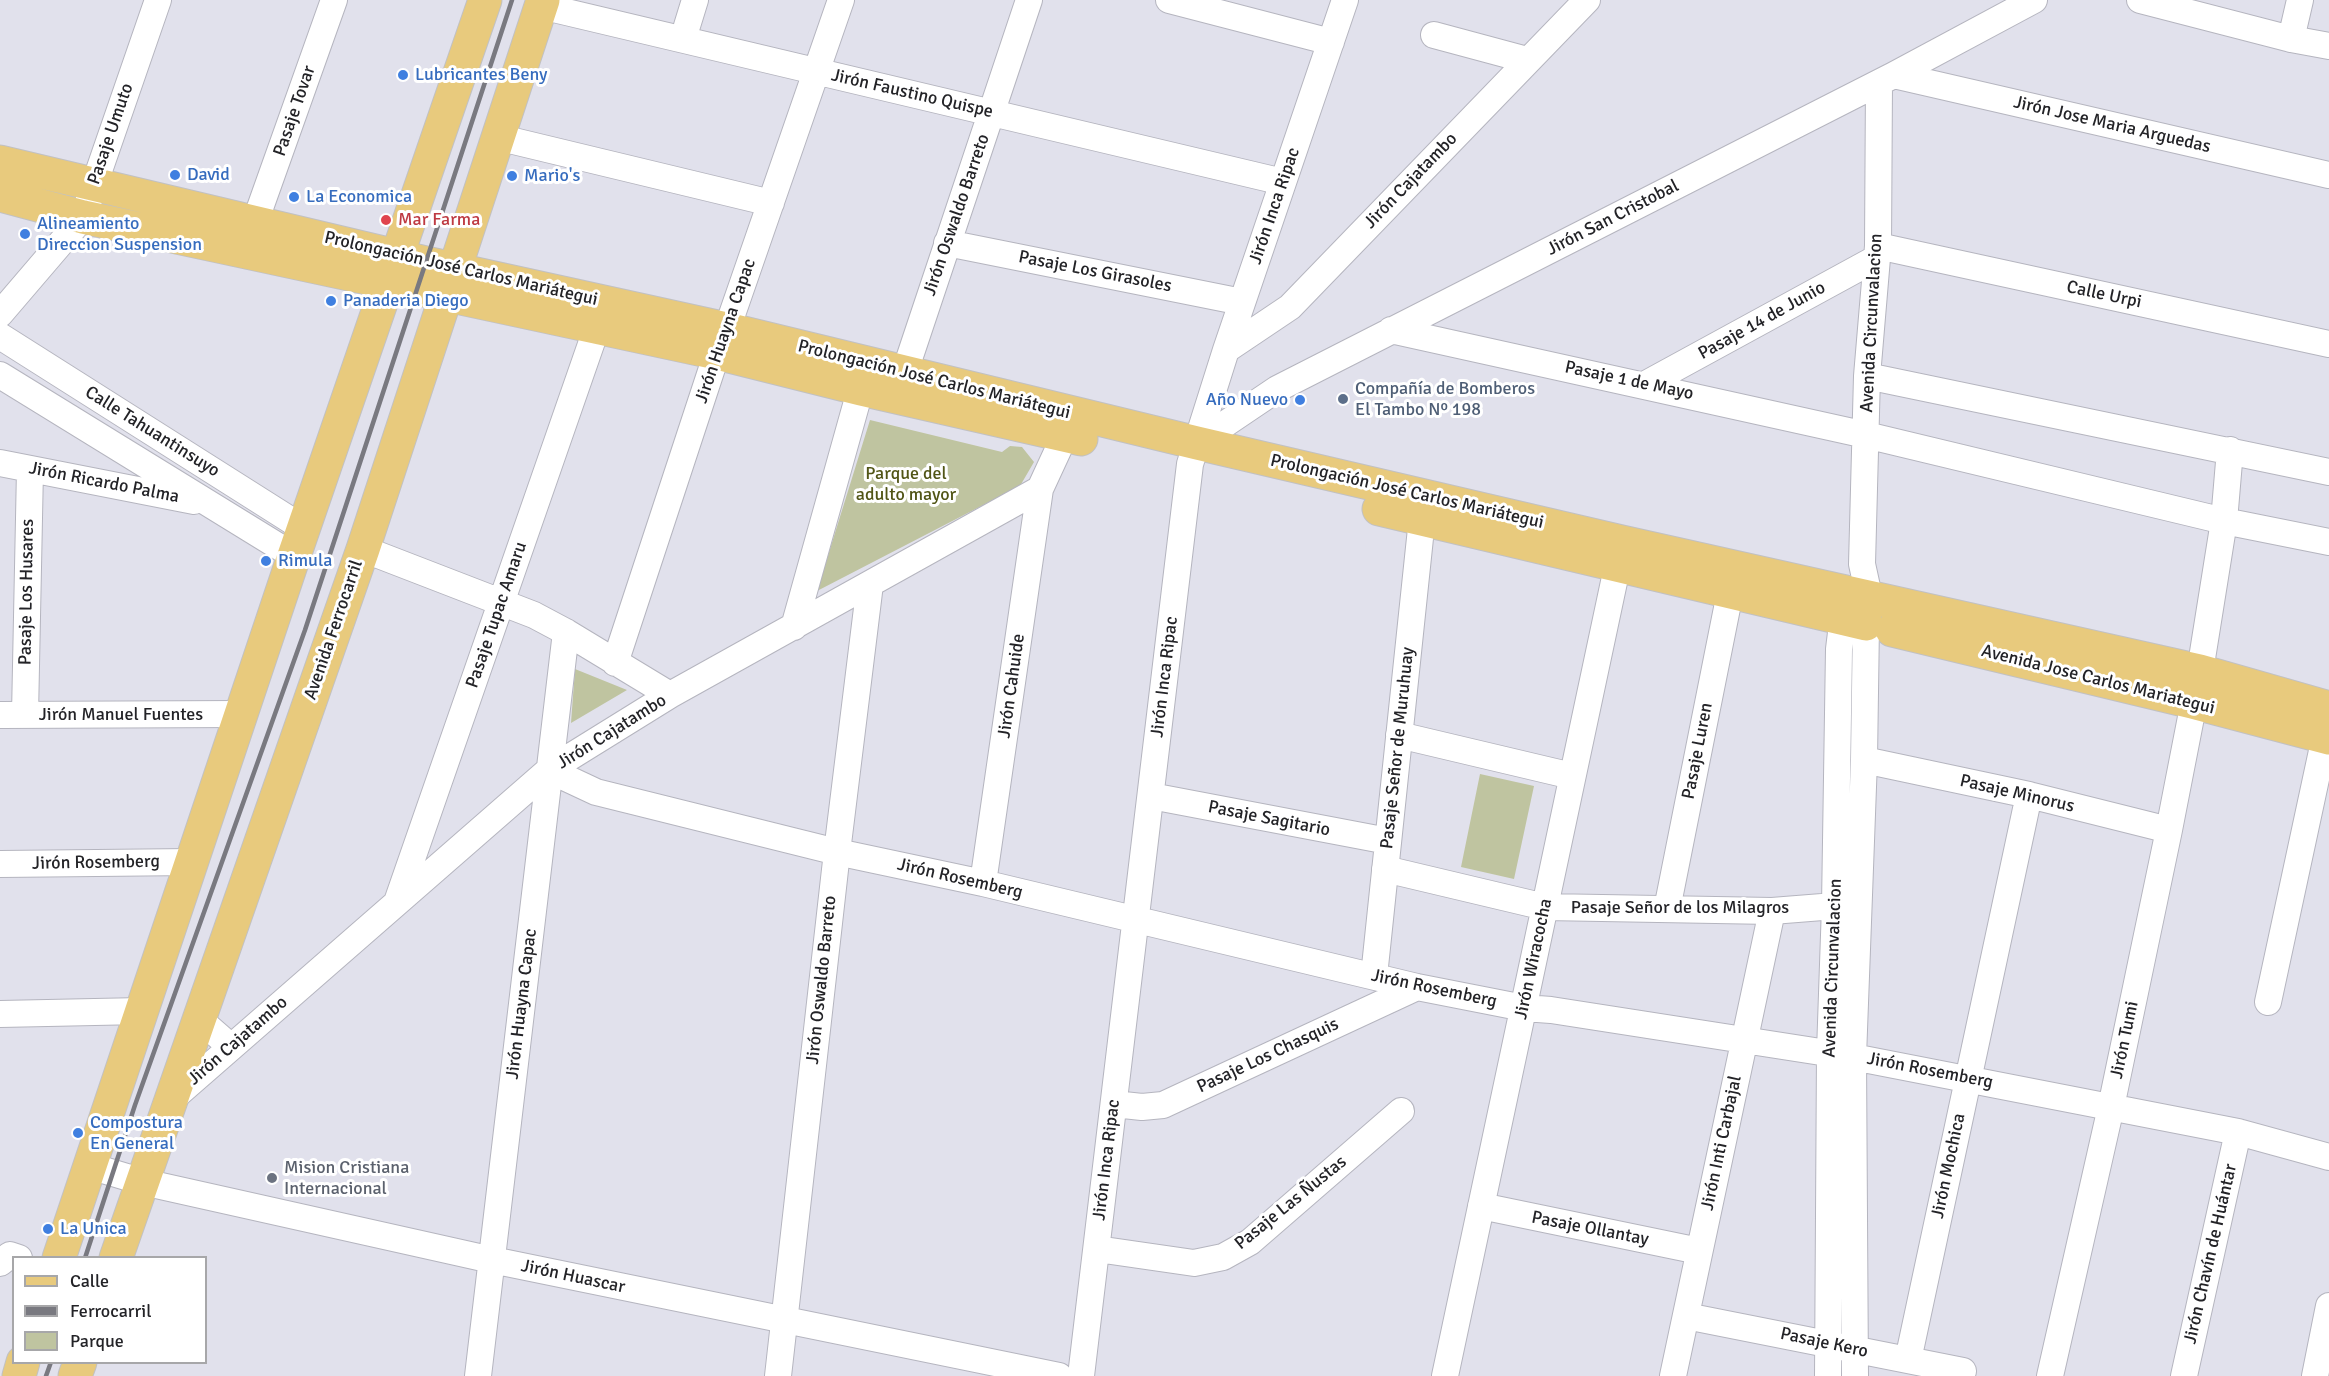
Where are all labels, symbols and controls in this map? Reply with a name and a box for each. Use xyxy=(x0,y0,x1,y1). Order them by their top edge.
street label: Pasaje Tovar xyxy=(269,63,321,159)
place label: Lubricantes Beny xyxy=(415,64,547,86)
street label: Jirón Faustino Quispe xyxy=(829,65,995,123)
marker: Lubricantes Beny xyxy=(396,68,410,82)
street label: Pasaje Umuto xyxy=(84,81,138,187)
street label: Jirón Jose Maria Arguedas xyxy=(2011,92,2213,158)
street label: Jirón Cajatambo xyxy=(1360,129,1462,233)
street label: Jirón Oswaldo Barreto xyxy=(919,131,995,299)
street label: Jirón Inca Ripac xyxy=(1245,145,1305,267)
place label: David xyxy=(187,164,230,186)
place label: Mario's xyxy=(524,165,580,187)
marker: David xyxy=(168,168,182,182)
marker: Mario's xyxy=(505,169,519,183)
street label: Jirón San Cristobal xyxy=(1543,175,1683,261)
place label: La Economica xyxy=(306,186,412,208)
marker: La Economica xyxy=(287,190,301,204)
place label: Mar Farma xyxy=(398,209,480,231)
place label: Alineamiento Direccion Suspension xyxy=(37,213,202,256)
marker: Mar Farma xyxy=(379,213,393,227)
marker: Alineamiento Direccion Suspension xyxy=(18,227,32,241)
street label: Prolongación José Carlos Mariátegui xyxy=(322,227,600,311)
street label: Avenida Circunvalacion xyxy=(1857,233,1887,413)
street label: Pasaje Los Girasoles xyxy=(1017,247,1173,297)
street label: Jirón Huayna Capac xyxy=(691,256,761,406)
street label: Pasaje 14 de Junio xyxy=(1695,277,1829,365)
street label: Calle Urpi xyxy=(2065,277,2143,313)
place label: Panaderia Diego xyxy=(343,290,469,312)
marker: Panaderia Diego xyxy=(324,294,338,308)
street label: Prolongación José Carlos Mariátegui xyxy=(796,336,1072,424)
street label: Pasaje 1 de Mayo xyxy=(1563,357,1695,405)
place label: Compañía de Bomberos El Tambo Nº 198 xyxy=(1355,378,1535,420)
street label: Calle Tahuantinsuyo xyxy=(81,382,223,482)
place label: Año Nuevo xyxy=(1206,389,1288,411)
marker: Compañía de Bomberos El Tambo Nº 198 xyxy=(1336,392,1350,406)
marker: Año Nuevo xyxy=(1293,393,1307,407)
street label: Prolongación José Carlos Mariátegui xyxy=(1268,450,1546,534)
street label: Jirón Ricardo Palma xyxy=(27,458,181,508)
park label: Parque del adulto mayor xyxy=(856,463,956,506)
street label: Pasaje Los Husares xyxy=(15,519,39,665)
street label: Pasaje Tupac Amaru xyxy=(462,539,532,691)
place label: Rimula xyxy=(278,550,332,572)
marker: Rimula xyxy=(259,554,273,568)
street label: Avenida Ferrocarril xyxy=(300,557,368,703)
street label: Jirón Inca Ripac xyxy=(1147,615,1183,739)
street label: Jirón Cahuide xyxy=(994,632,1030,740)
street label: Avenida Jose Carlos Mariategui xyxy=(1979,641,2217,719)
street label: Pasaje Señor de Muruhuay xyxy=(1377,646,1419,850)
street label: Jirón Cajatambo xyxy=(553,690,671,774)
street label: Pasaje Luren xyxy=(1678,701,1718,801)
street label: Jirón Manuel Fuentes xyxy=(39,704,203,726)
street label: Pasaje Minorus xyxy=(1958,770,2076,818)
street label: Pasaje Sagitario xyxy=(1206,797,1332,841)
street label: Jirón Rosemberg xyxy=(32,851,160,875)
street label: Jirón Rosemberg xyxy=(895,854,1025,904)
street label: Avenida Circunvalacion xyxy=(1819,878,1847,1058)
street label: Jirón Oswaldo Barreto xyxy=(802,895,842,1065)
street label: Jirón Wiracocha xyxy=(1511,896,1557,1022)
street label: Pasaje Señor de los Milagros xyxy=(1571,897,1789,919)
street label: Jirón Huayna Capac xyxy=(502,927,542,1081)
street label: Jirón Rosemberg xyxy=(1369,965,1499,1013)
street label: Jirón Cajatambo xyxy=(184,992,292,1090)
street label: Jirón Tumi xyxy=(2106,999,2144,1081)
street label: Pasaje Los Chasquis xyxy=(1194,1014,1342,1098)
street label: Jirón Rosemberg xyxy=(1865,1048,1995,1094)
street label: Jirón Inti Carbajal xyxy=(1697,1074,1747,1212)
street label: Jirón Inca Ripac xyxy=(1089,1098,1125,1222)
street label: Jirón Mochica xyxy=(1927,1111,1971,1221)
place label: Compostura En General xyxy=(90,1112,183,1154)
marker: Compostura En General xyxy=(71,1126,85,1140)
street label: Pasaje Las Ñustas xyxy=(1231,1151,1351,1255)
place label: Mision Cristiana Internacional xyxy=(284,1157,409,1200)
street label: Jirón Chavín de Huántar xyxy=(2180,1162,2242,1346)
marker: Mision Cristiana Internacional xyxy=(265,1171,279,1185)
street label: Pasaje Ollantay xyxy=(1530,1207,1650,1251)
place label: La Unica xyxy=(60,1218,127,1240)
marker: La Unica xyxy=(41,1222,55,1236)
street label: Jirón Huascar xyxy=(519,1255,627,1299)
legend xyxy=(12,1256,207,1364)
text: Calle xyxy=(70,1270,109,1292)
text: Ferrocarril xyxy=(70,1300,151,1322)
street label: Pasaje Kero xyxy=(1778,1323,1870,1363)
text: Parque xyxy=(70,1330,124,1352)

